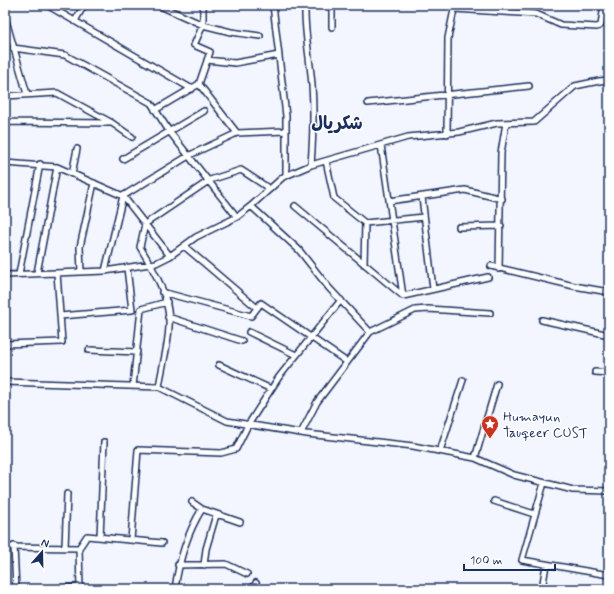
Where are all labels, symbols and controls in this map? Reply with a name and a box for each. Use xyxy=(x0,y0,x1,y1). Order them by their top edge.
district label: شکریال xyxy=(311,112,363,136)
place label: Humayun Tauqeer CUST xyxy=(503,408,588,442)
place icon: Humayun Tauqeer CUST xyxy=(480,414,500,439)
north arrow xyxy=(22,532,62,572)
text: N xyxy=(39,536,51,551)
scale bar xyxy=(464,546,555,572)
text: 100 m xyxy=(470,553,502,569)

